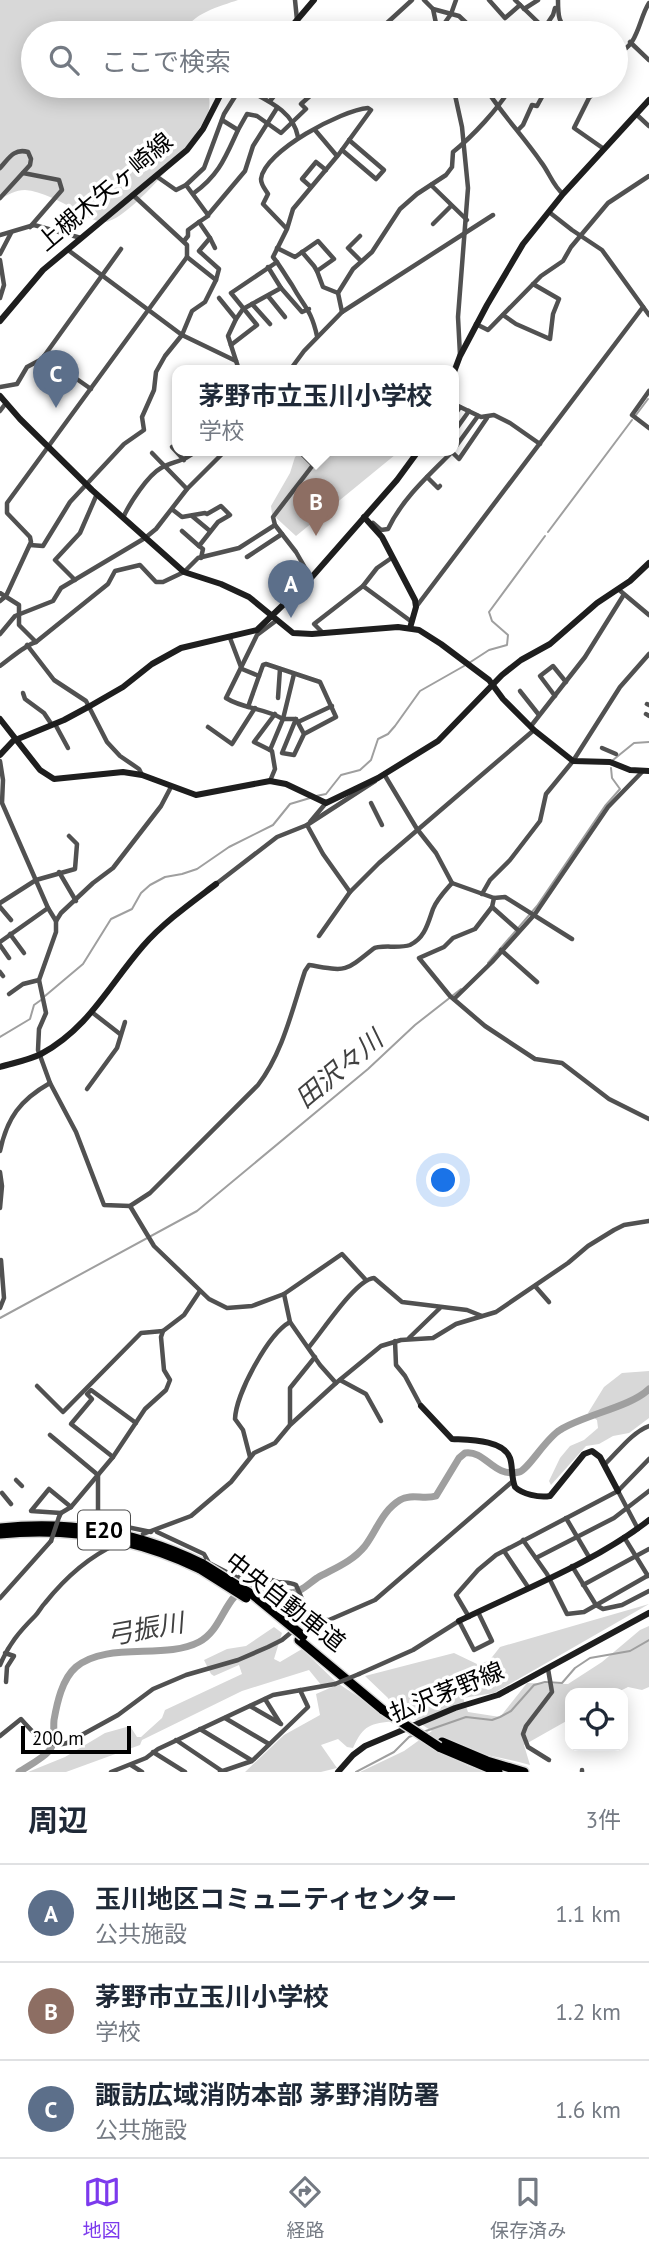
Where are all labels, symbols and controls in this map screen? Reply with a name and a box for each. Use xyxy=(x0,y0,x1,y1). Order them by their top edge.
search box xyxy=(21,21,628,98)
icon: search xyxy=(45,41,83,79)
text: ここで検索 xyxy=(101,45,231,78)
street label: 上槻木矢ヶ崎線 xyxy=(30,126,179,257)
pin: C xyxy=(33,350,79,408)
popup xyxy=(172,365,459,456)
text: 茅野市立玉川小学校 xyxy=(198,379,433,412)
text: 学校 xyxy=(198,416,244,445)
pin: B xyxy=(293,478,339,536)
pin: A xyxy=(268,560,314,618)
water label: 田沢々川 xyxy=(288,1021,391,1115)
your location xyxy=(426,1163,460,1197)
road number: E20 xyxy=(78,1511,130,1550)
street label: 中央自動車道 xyxy=(219,1545,352,1658)
water label: 弓振川 xyxy=(104,1605,189,1652)
street label: 払沢茅野線 xyxy=(385,1655,508,1728)
map controls xyxy=(565,1688,628,1751)
button: locate xyxy=(565,1688,628,1751)
scale bar xyxy=(21,1723,131,1755)
text: 200 m xyxy=(32,1726,84,1750)
text: 周辺 xyxy=(28,1800,88,1839)
text: 3件 xyxy=(585,1805,621,1834)
text: 玉川地区コミュニティセンター xyxy=(95,1882,457,1915)
text: A xyxy=(44,1899,58,1928)
text: 1.1 km xyxy=(555,1899,621,1928)
text: 公共施設 xyxy=(95,1919,187,1948)
text: 茅野市立玉川小学校 xyxy=(95,1980,329,2013)
text: B xyxy=(44,1997,58,2026)
text: 1.2 km xyxy=(555,1997,621,2026)
text: 学校 xyxy=(95,2017,141,2046)
text: 諏訪広域消防本部 茅野消防署 xyxy=(95,2078,440,2111)
text: C xyxy=(45,2095,57,2124)
text: 1.6 km xyxy=(555,2095,621,2124)
text: 公共施設 xyxy=(95,2115,187,2144)
tab: 地図 xyxy=(83,2173,121,2242)
tab: 経路 xyxy=(286,2173,324,2242)
tab: 保存済み xyxy=(490,2173,566,2242)

